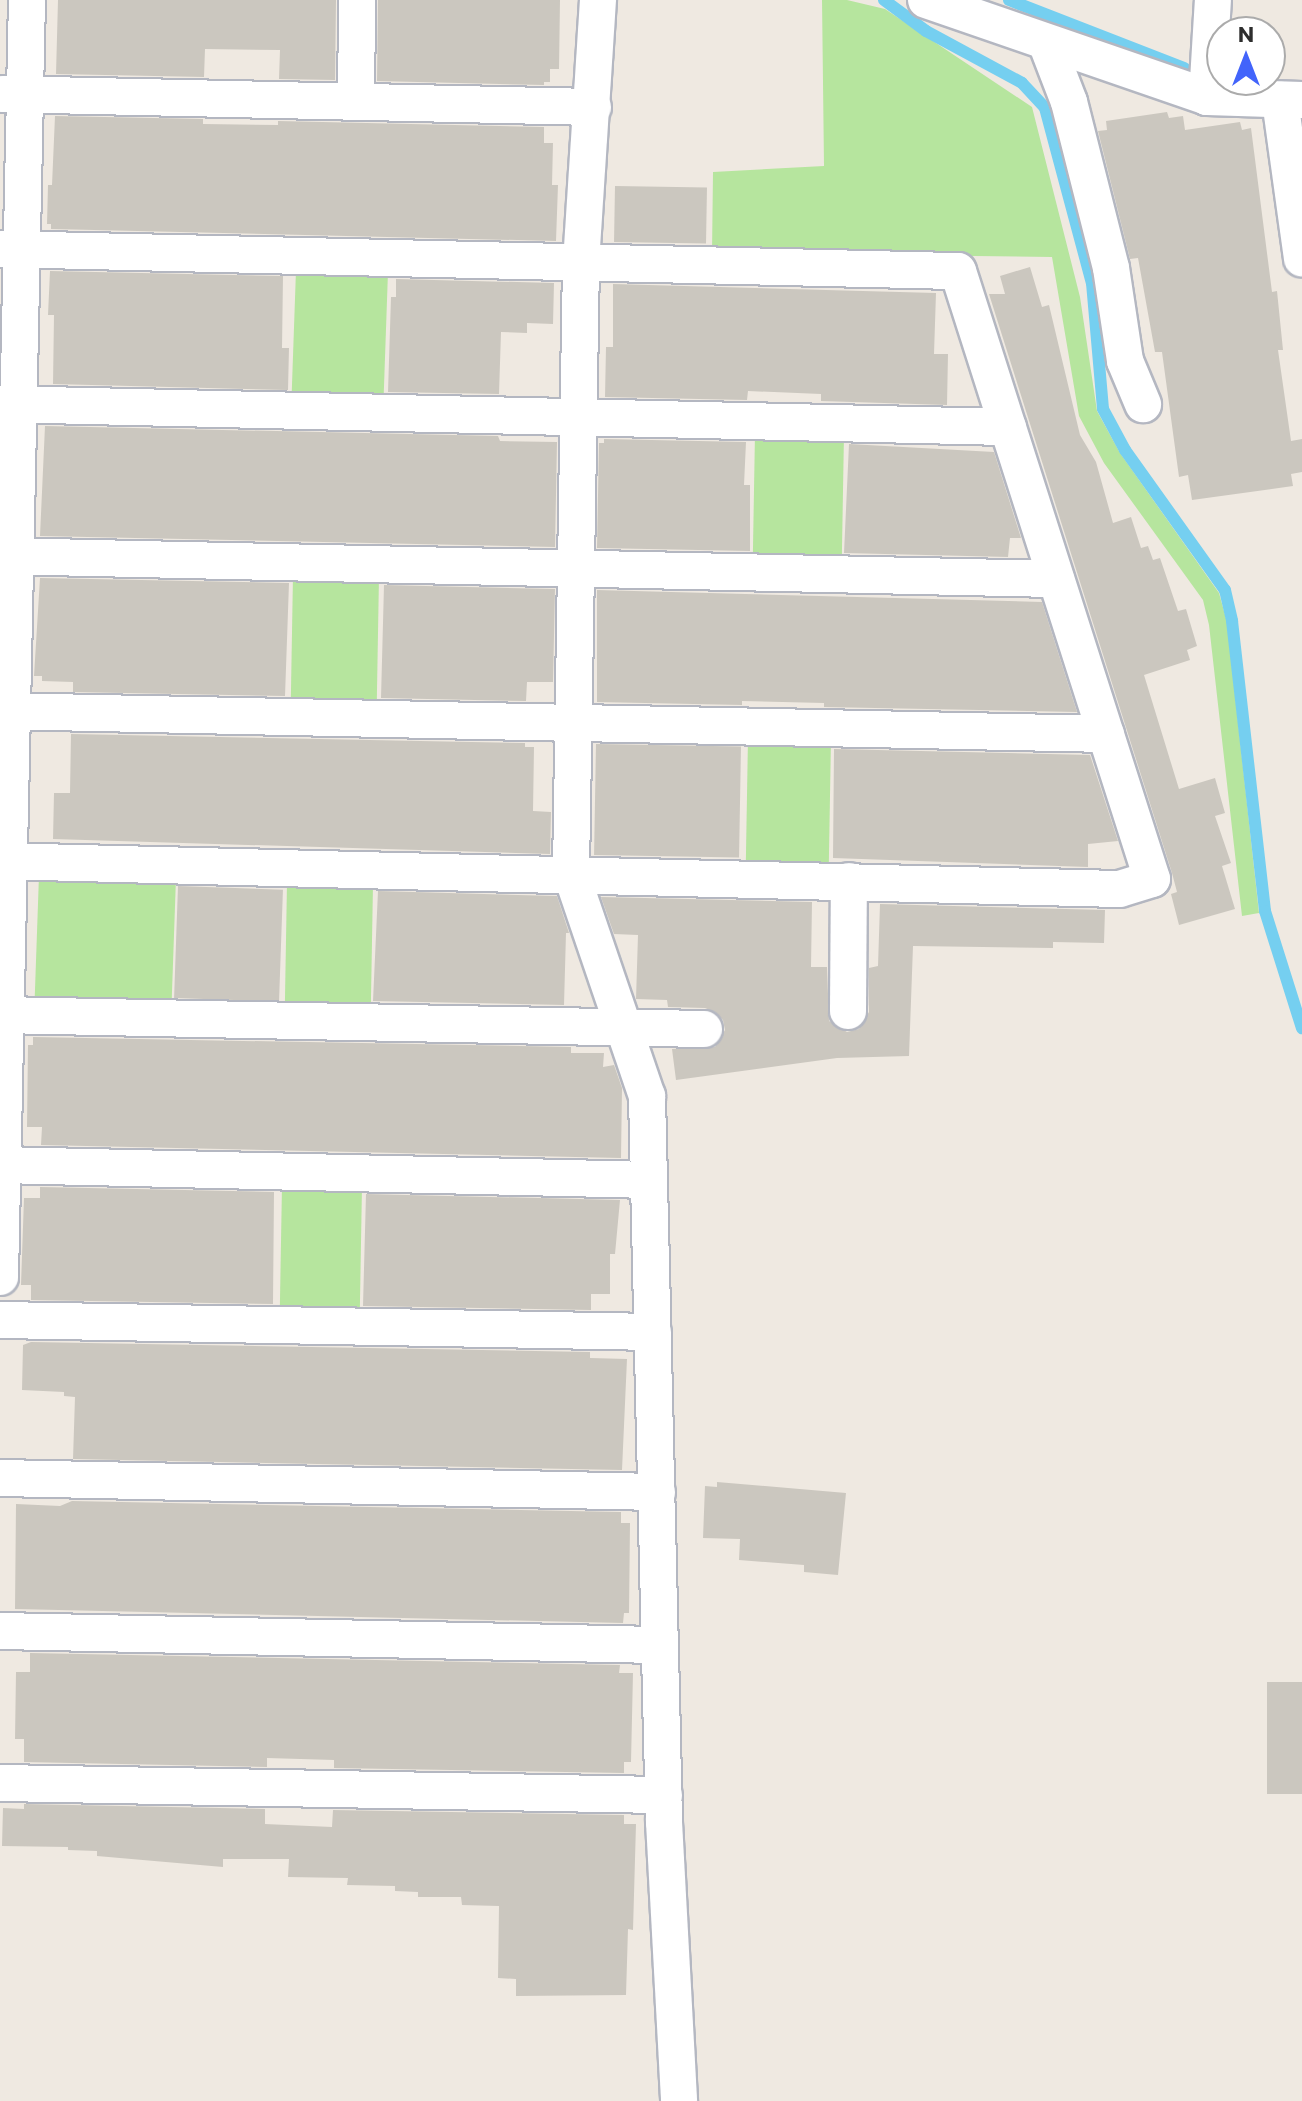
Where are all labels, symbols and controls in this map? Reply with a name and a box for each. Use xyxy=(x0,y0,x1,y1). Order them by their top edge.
north arrow xyxy=(1206,16,1286,96)
text: N xyxy=(1238,20,1254,47)

